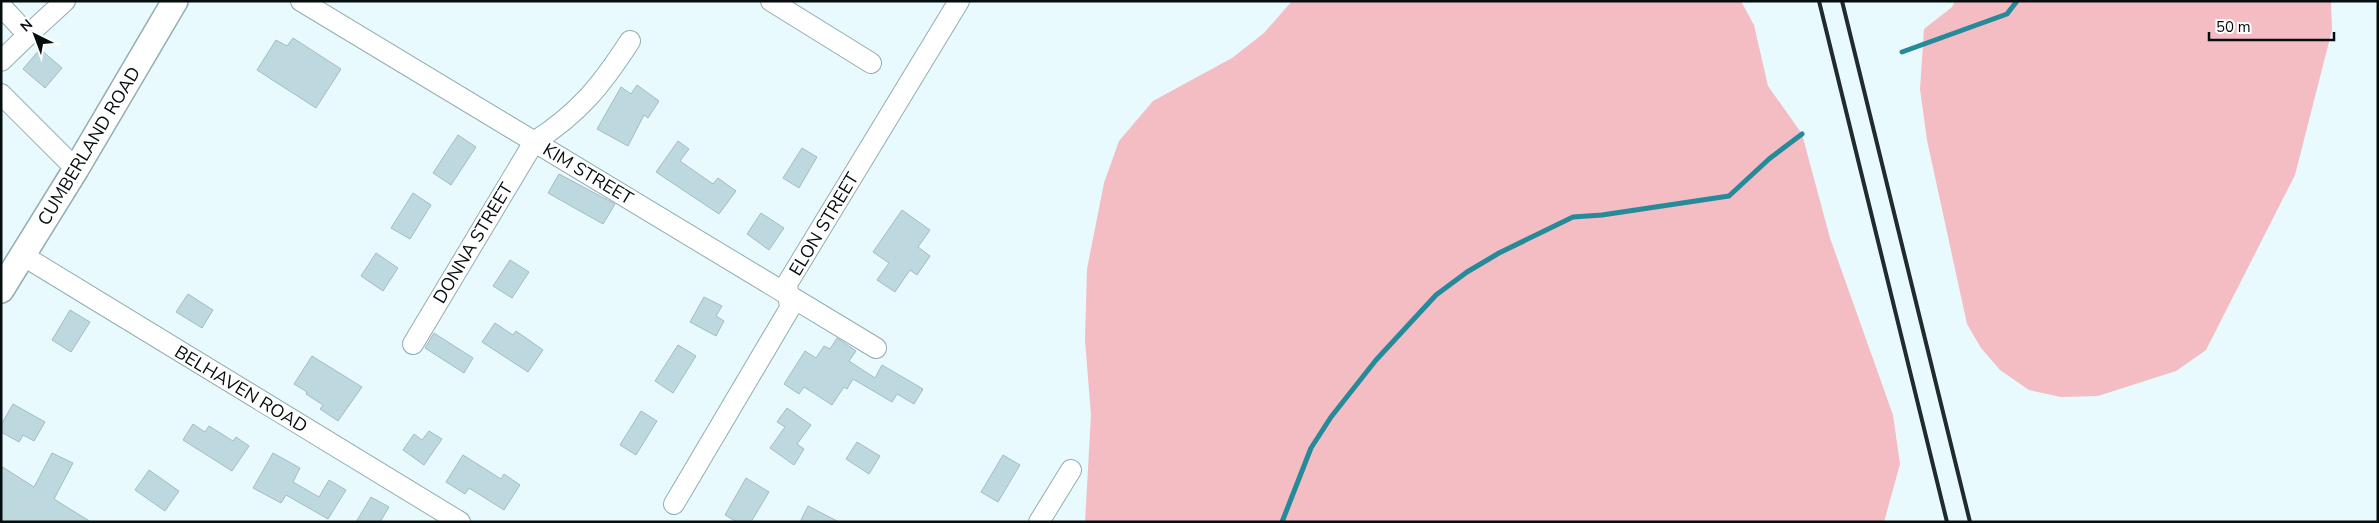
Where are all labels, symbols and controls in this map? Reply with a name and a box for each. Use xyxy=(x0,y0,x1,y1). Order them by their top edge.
north arrow xyxy=(10,10,60,60)
scale bar xyxy=(2209,10,2334,42)
text: N xyxy=(16,15,37,36)
text: 50 m xyxy=(2216,17,2251,37)
street label: CUMBERLAND ROAD xyxy=(32,62,146,230)
street label: KIM STREET xyxy=(538,138,638,210)
street label: ELON STREET xyxy=(784,168,864,280)
street label: DONNA STREET xyxy=(427,178,519,308)
street label: BELHAVEN ROAD xyxy=(170,340,312,438)

